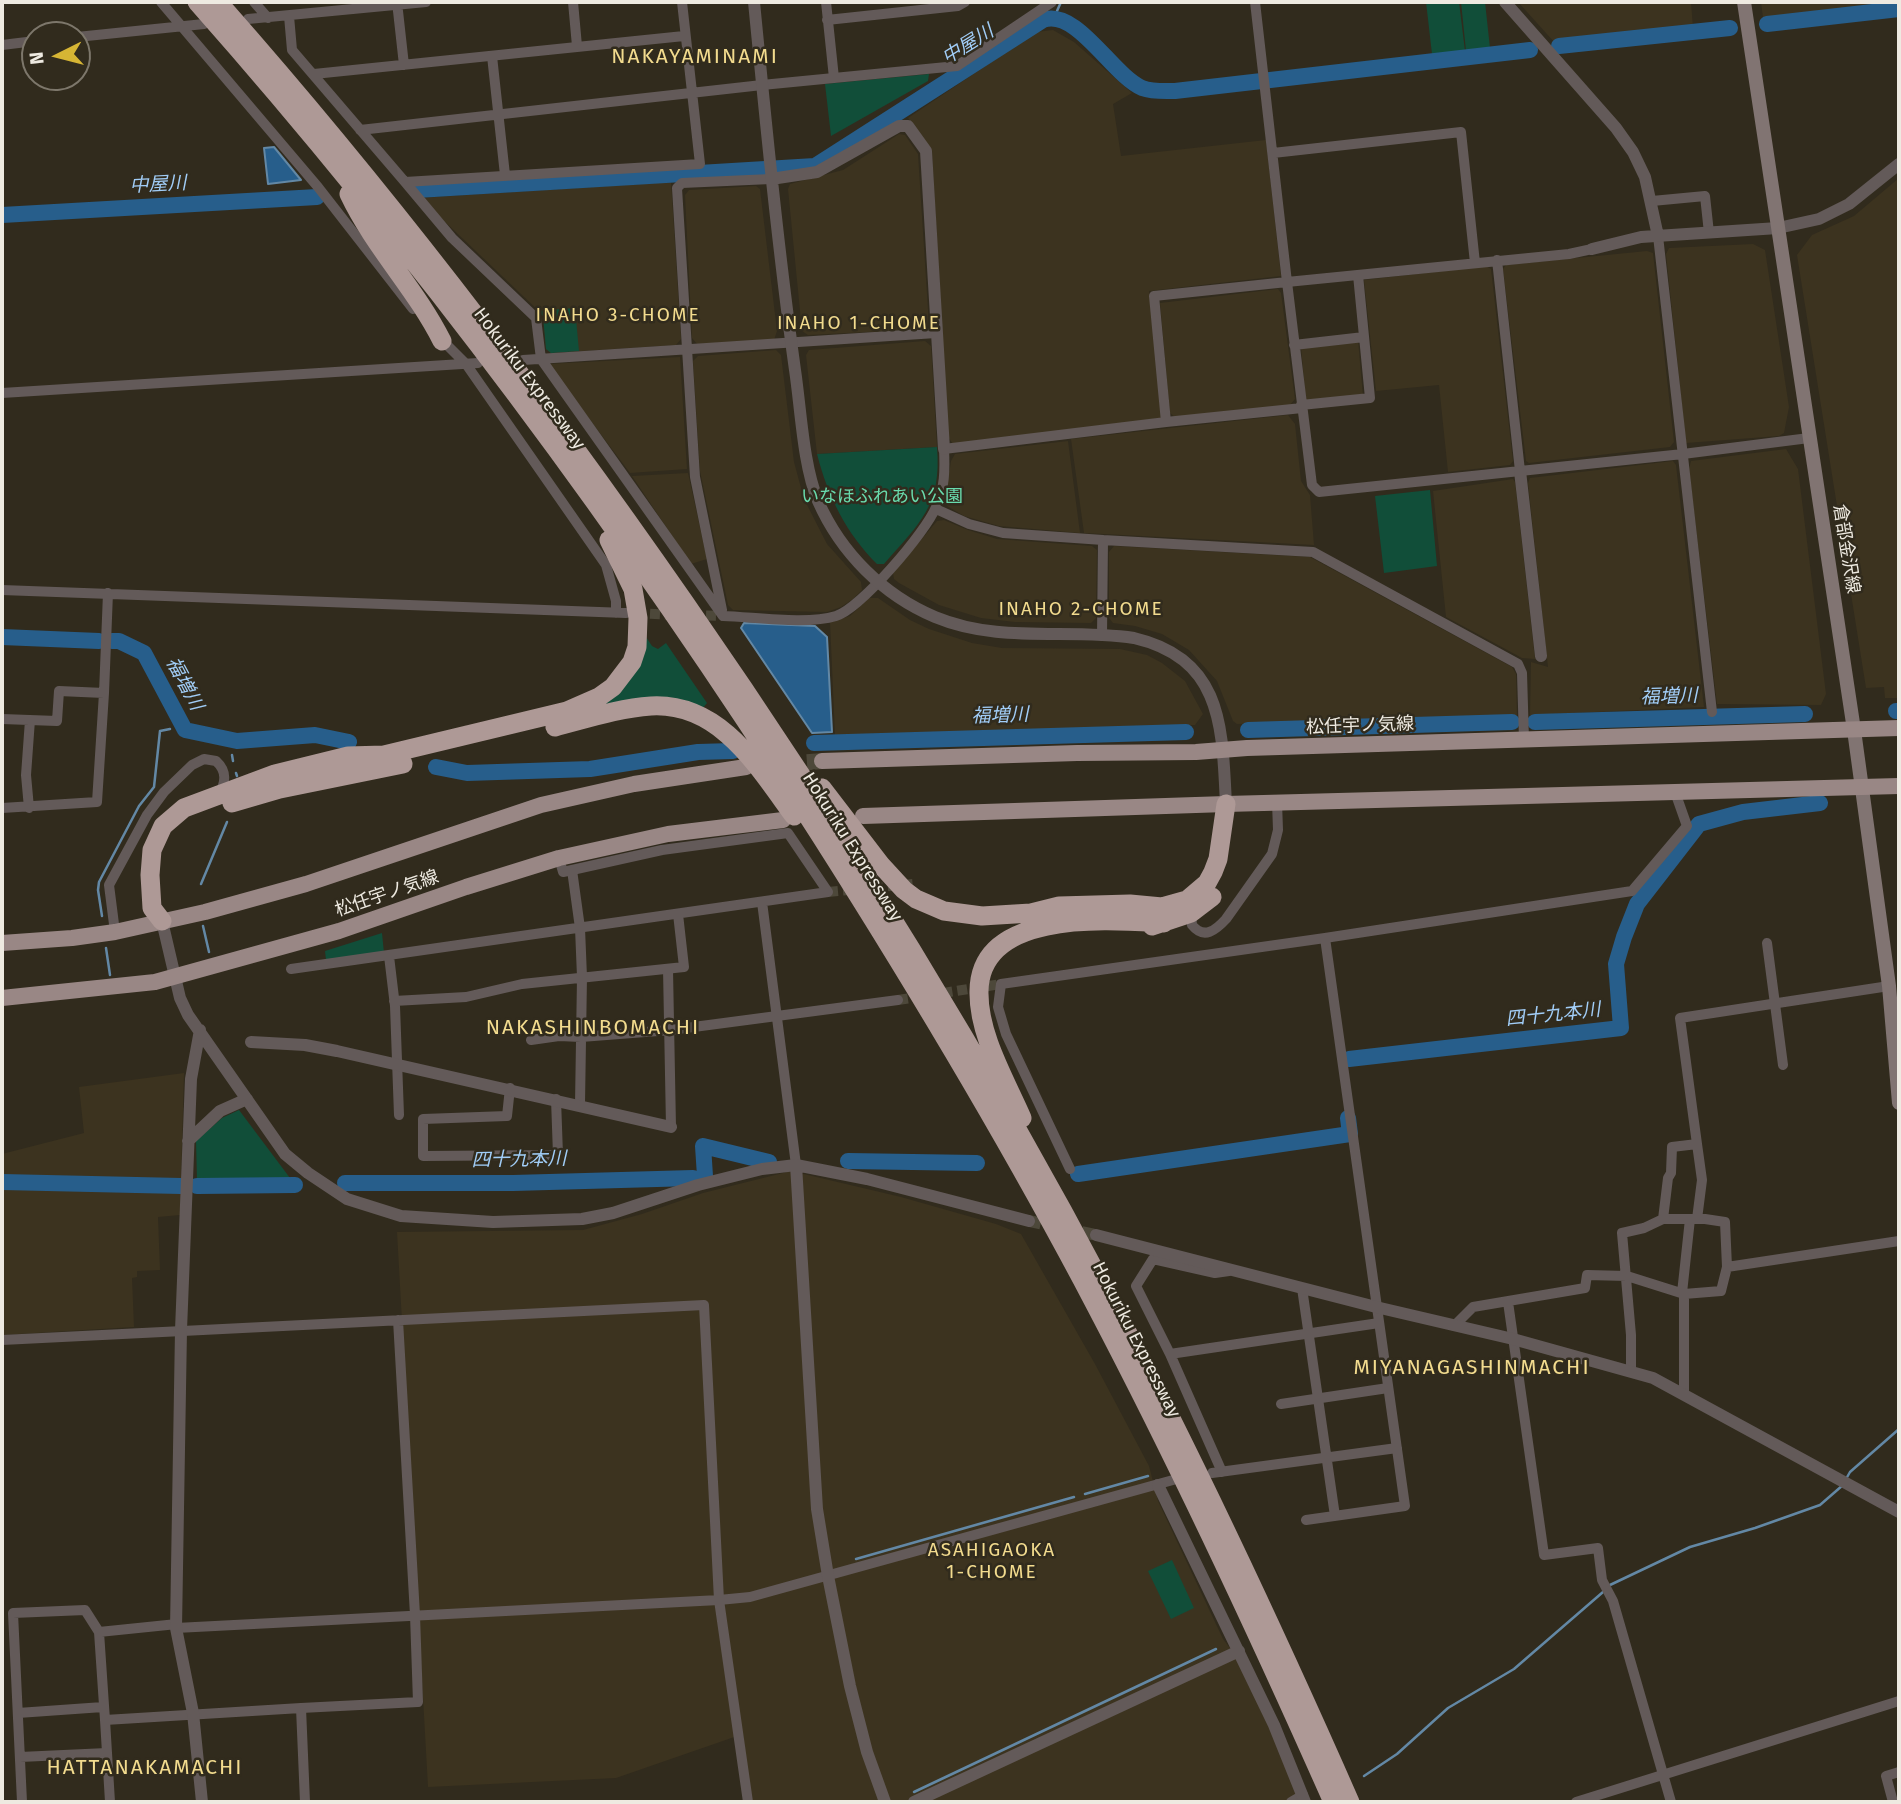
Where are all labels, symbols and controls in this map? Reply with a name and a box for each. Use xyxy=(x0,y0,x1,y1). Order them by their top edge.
water label: 中屋川 xyxy=(938,20,998,70)
north arrow xyxy=(21,21,91,91)
district label: NAKAYAMINAMI xyxy=(613,44,777,70)
text: N xyxy=(25,51,49,66)
water label: 中屋川 xyxy=(129,172,187,198)
street label: Hokuriku Expressway xyxy=(469,304,589,454)
district label: INAHO 3-CHOME xyxy=(537,305,699,327)
district label: INAHO 1-CHOME xyxy=(779,313,939,335)
park label: いなほふれあい公園 xyxy=(801,486,963,508)
street label: 倉部金沢線 xyxy=(1828,503,1864,595)
district label: INAHO 2-CHOME xyxy=(1000,599,1162,621)
water label: 福増川 xyxy=(161,653,207,715)
water label: 福増川 xyxy=(1640,685,1698,709)
water label: 福増川 xyxy=(971,704,1029,728)
street label: 松任宇ノ気線 xyxy=(1306,713,1414,739)
street label: Hokuriku Expressway xyxy=(797,769,907,925)
street label: 松任宇ノ気線 xyxy=(332,866,442,922)
water label: 四十九本川 xyxy=(1505,999,1601,1031)
district label: NAKASHINBOMACHI xyxy=(488,1015,698,1041)
water label: 四十九本川 xyxy=(471,1148,567,1172)
street label: Hokuriku Expressway xyxy=(1087,1259,1185,1421)
district label: MIYANAGASHINMACHI xyxy=(1356,1355,1588,1381)
district label: ASAHIGAOKA 1-CHOME xyxy=(929,1540,1055,1584)
district label: HATTANAKAMACHI xyxy=(48,1755,242,1781)

